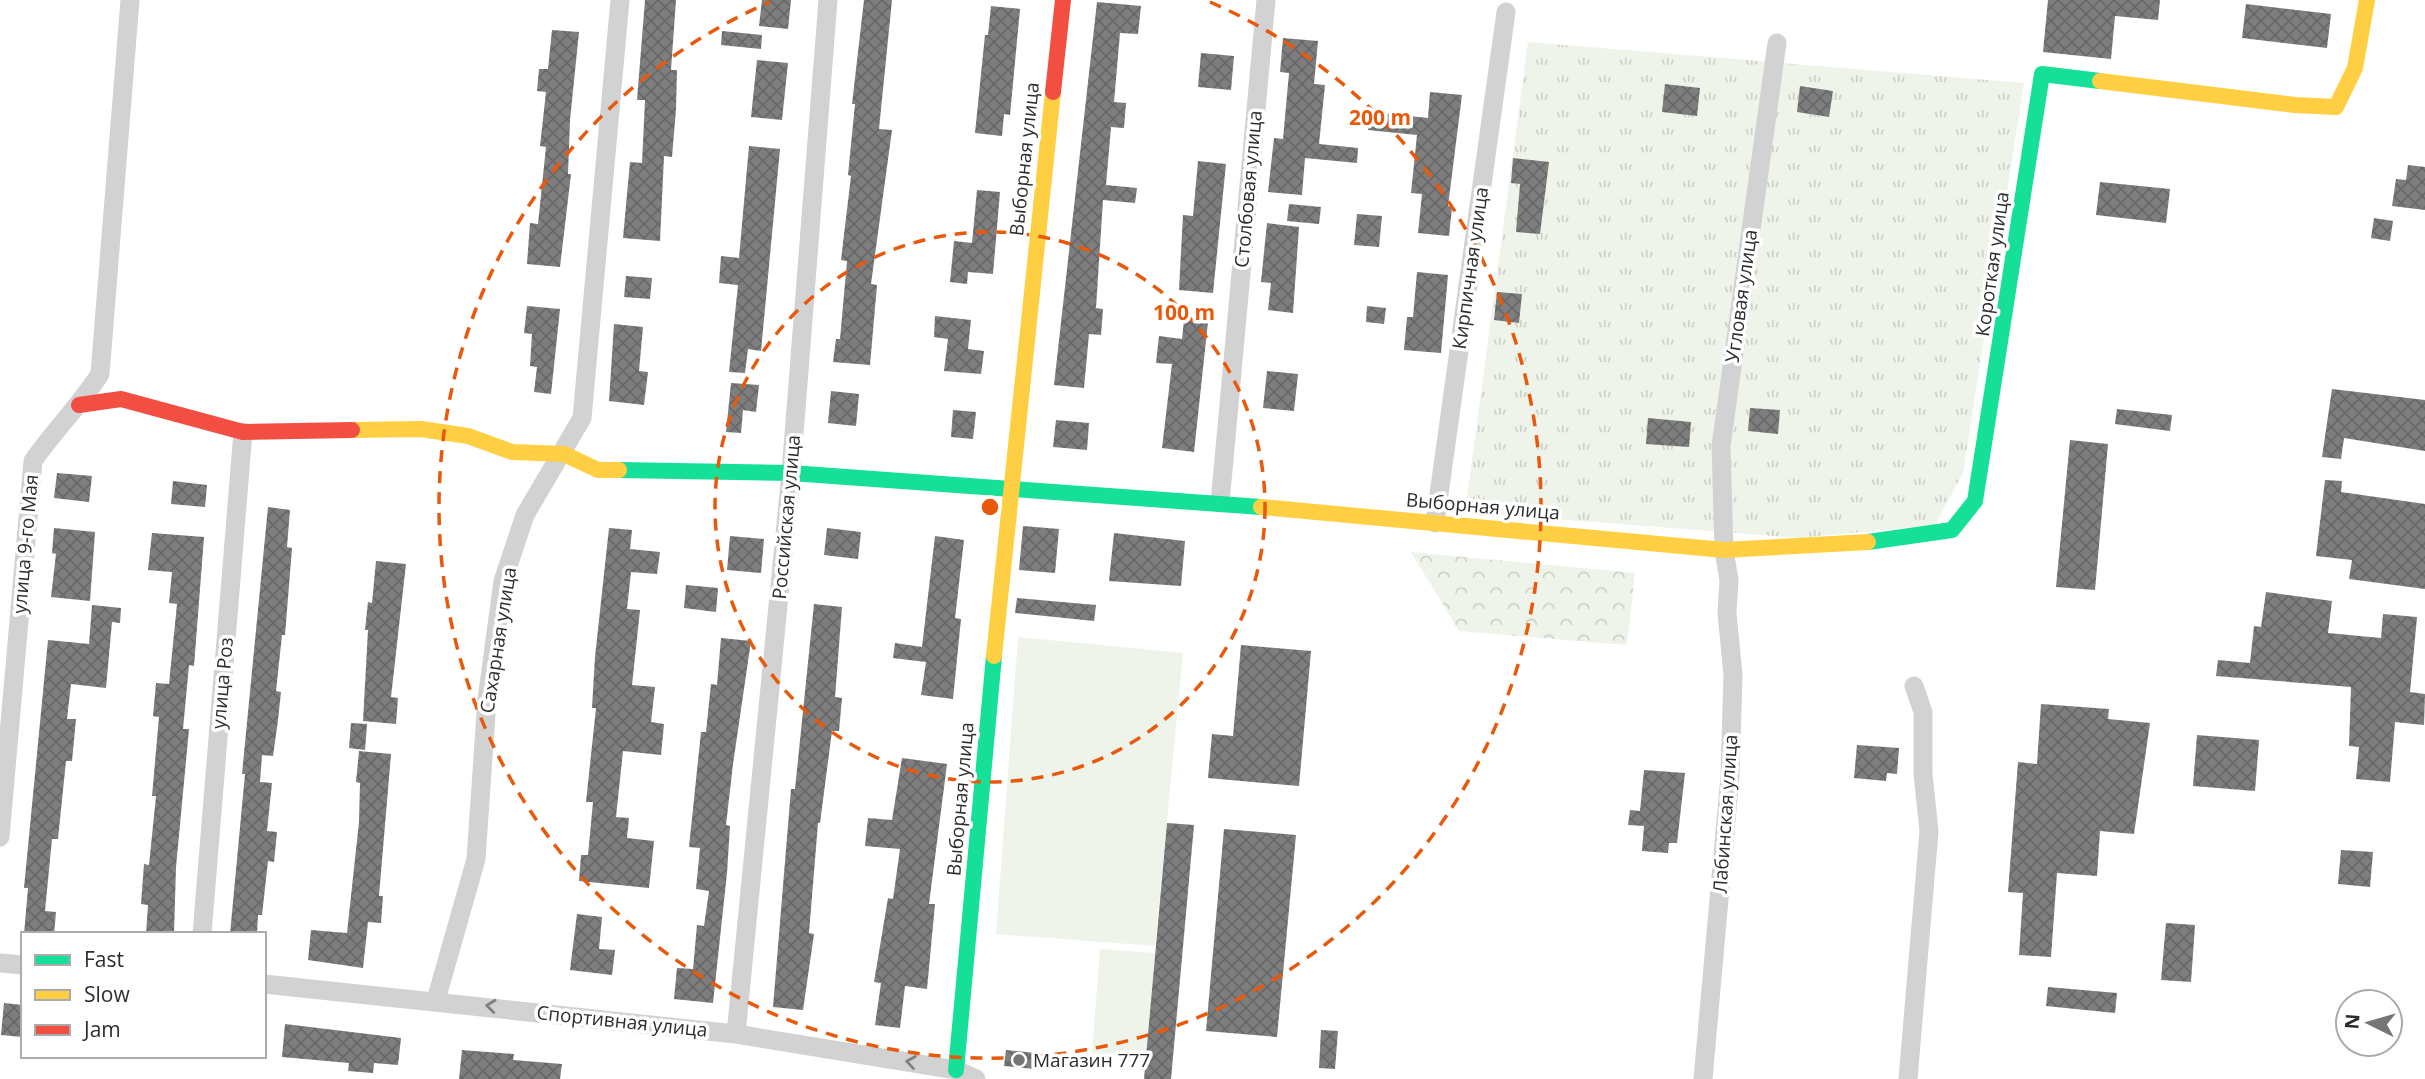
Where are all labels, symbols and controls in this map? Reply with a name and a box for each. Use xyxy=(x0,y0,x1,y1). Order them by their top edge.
street label: Выборная улица xyxy=(1003,81,1045,237)
text: 200 m xyxy=(1349,103,1411,131)
street label: Столбовая улица xyxy=(1228,109,1268,269)
street label: Кирпичная улица xyxy=(1446,185,1494,351)
street label: Короткая улица xyxy=(1969,190,2015,338)
street label: Угловая улица xyxy=(1719,228,1763,364)
text: 100 m xyxy=(1153,298,1215,326)
street label: Российская улица xyxy=(766,434,806,600)
street label: улица 9-го Мая xyxy=(6,473,44,615)
street label: Выборная улица xyxy=(1405,486,1561,526)
centre of rings xyxy=(978,495,1002,519)
street label: Сахарная улица xyxy=(474,565,522,715)
street label: улица Роз xyxy=(205,636,239,730)
street label: Выборная улица xyxy=(940,721,980,877)
street label: Лабинская улица xyxy=(1706,734,1744,894)
legend xyxy=(21,932,266,1058)
text: Fast xyxy=(84,945,124,973)
text: Slow xyxy=(84,980,130,1008)
north arrow xyxy=(2334,988,2404,1058)
one-way arrow xyxy=(485,999,497,1014)
street label: Спортивная улица xyxy=(535,999,709,1043)
text: N xyxy=(2338,1013,2366,1030)
text: Jam xyxy=(82,1015,121,1043)
place label: Магазин 777 xyxy=(1033,1047,1150,1073)
marker: Магазин 777 xyxy=(1011,1052,1027,1068)
one-way arrow xyxy=(905,1055,917,1070)

